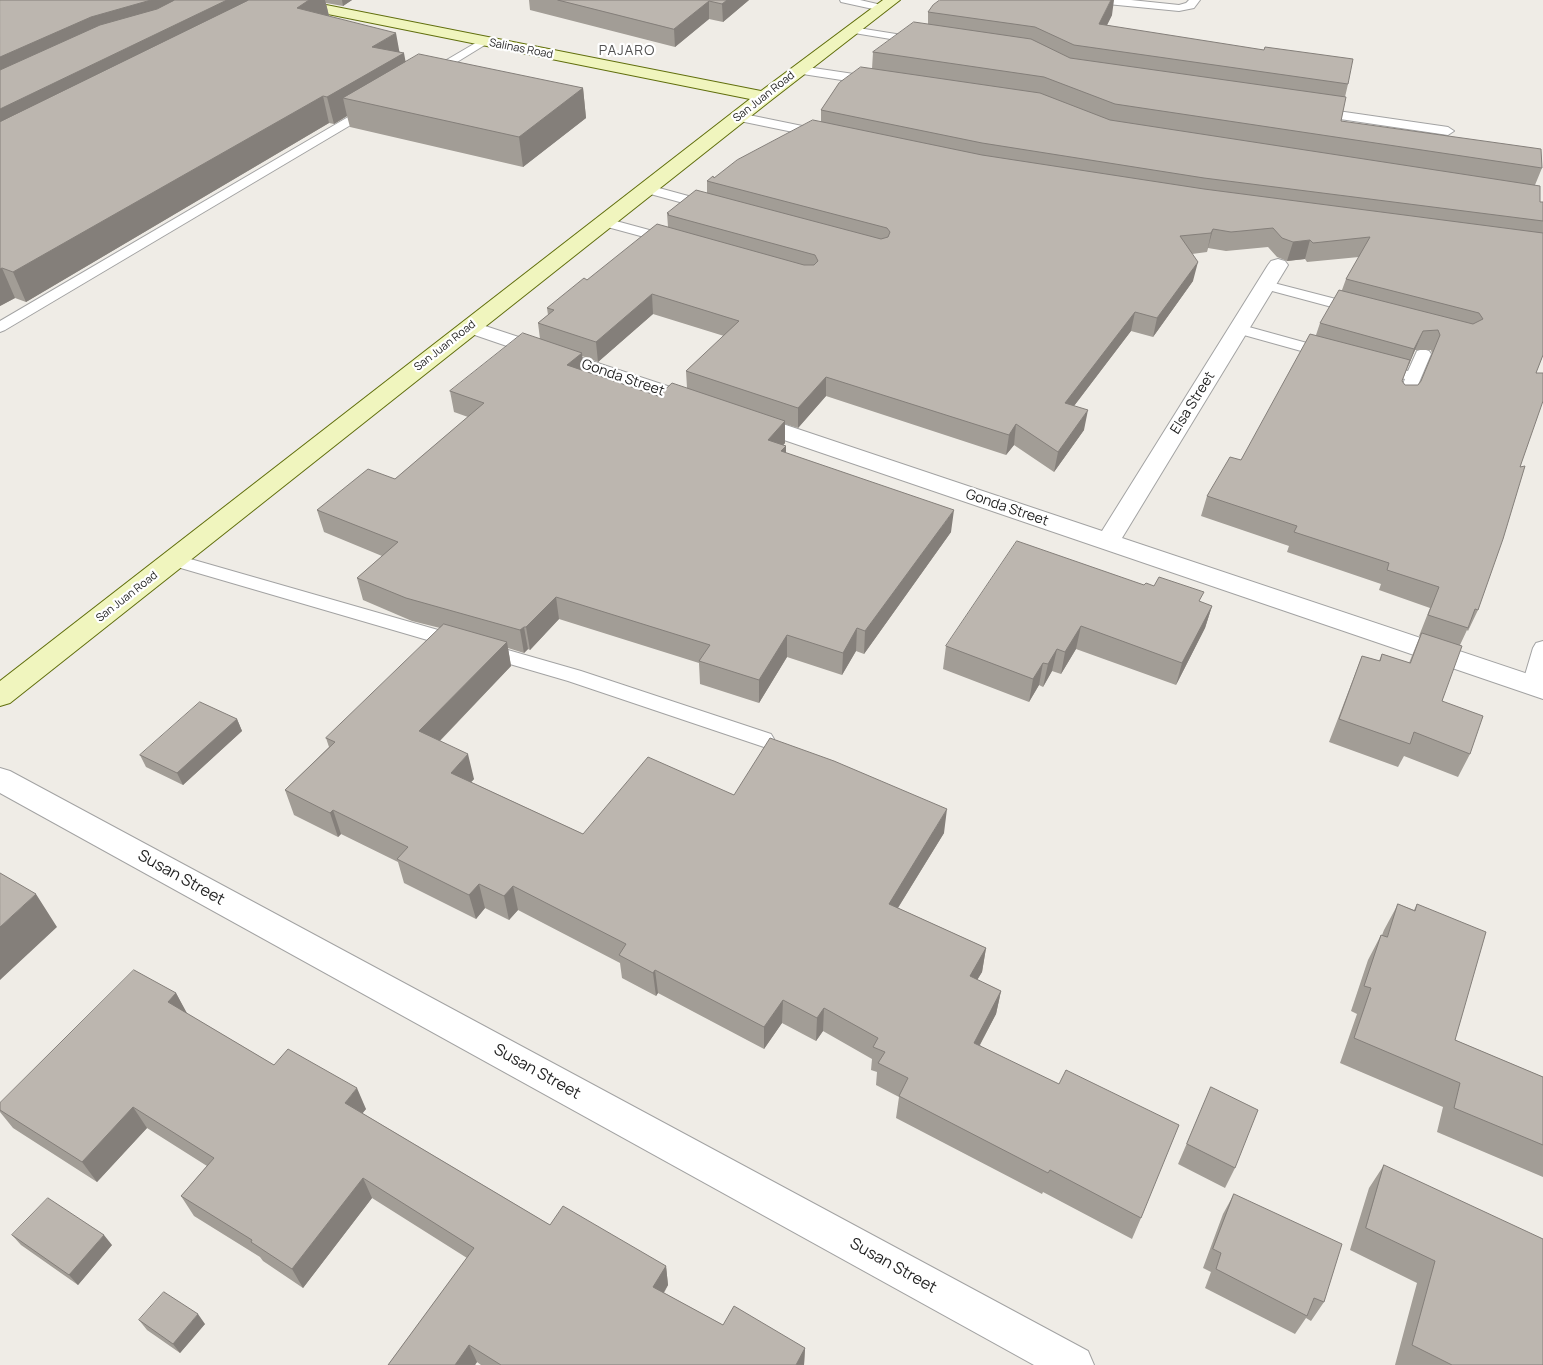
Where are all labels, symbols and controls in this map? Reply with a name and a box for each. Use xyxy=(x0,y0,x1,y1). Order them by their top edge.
street label: Salinas Road xyxy=(488,36,554,62)
district label: PAJARO xyxy=(598,43,656,59)
street label: San Juan Road xyxy=(731,69,797,125)
street label: San Juan Road xyxy=(412,318,478,374)
street label: Gonda Street xyxy=(579,356,667,400)
street label: Elsa Street xyxy=(1167,369,1219,437)
street label: Gonda Street xyxy=(963,486,1051,530)
street label: San Juan Road xyxy=(94,569,160,625)
street label: Susan Street xyxy=(134,846,228,910)
street label: Susan Street xyxy=(490,1040,584,1104)
street label: Susan Street xyxy=(846,1234,940,1298)

